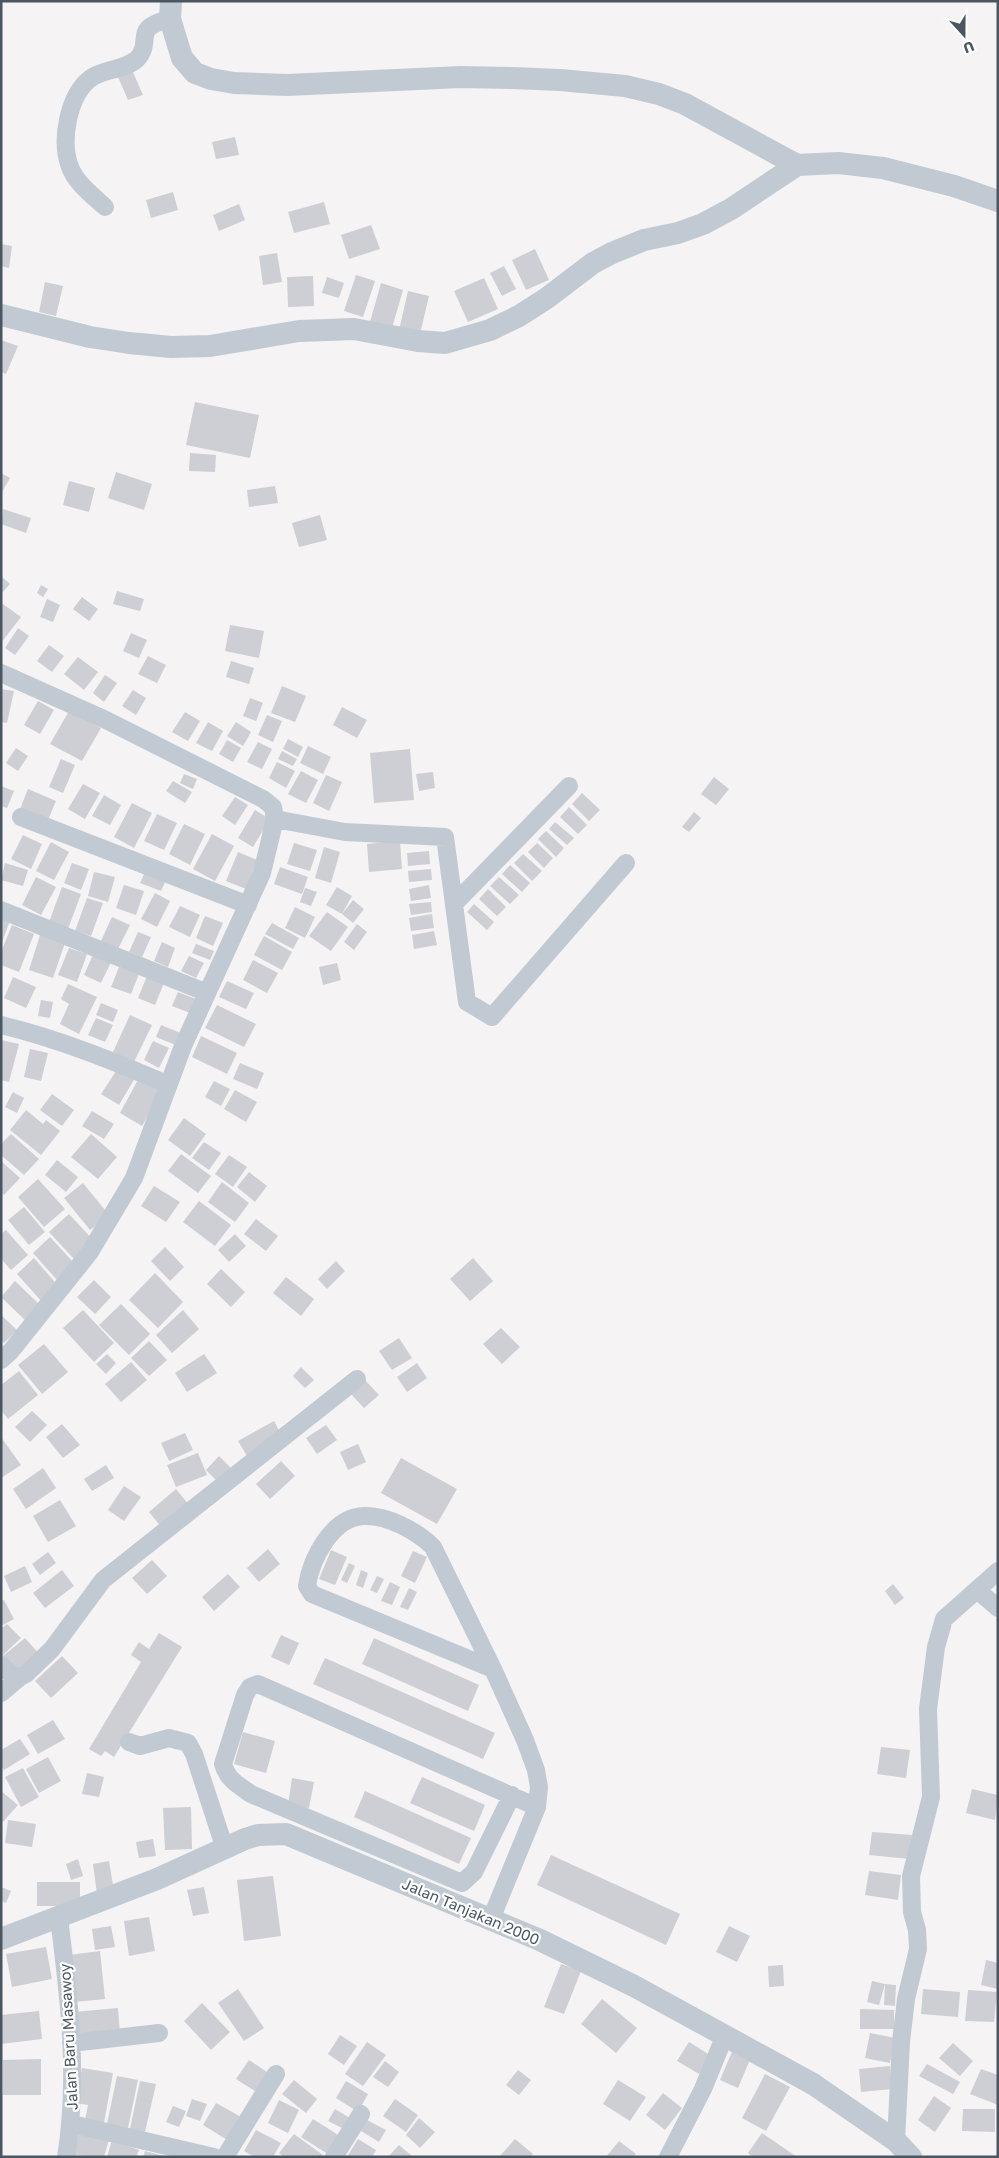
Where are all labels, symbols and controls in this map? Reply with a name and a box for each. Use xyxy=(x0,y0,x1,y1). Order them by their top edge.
north arrow xyxy=(939,10,989,60)
text: U xyxy=(961,38,977,57)
street label: Jalan Tanjakan 2000 xyxy=(400,1874,542,1948)
street label: Jalan Baru Masawoy xyxy=(55,1963,81,2111)

